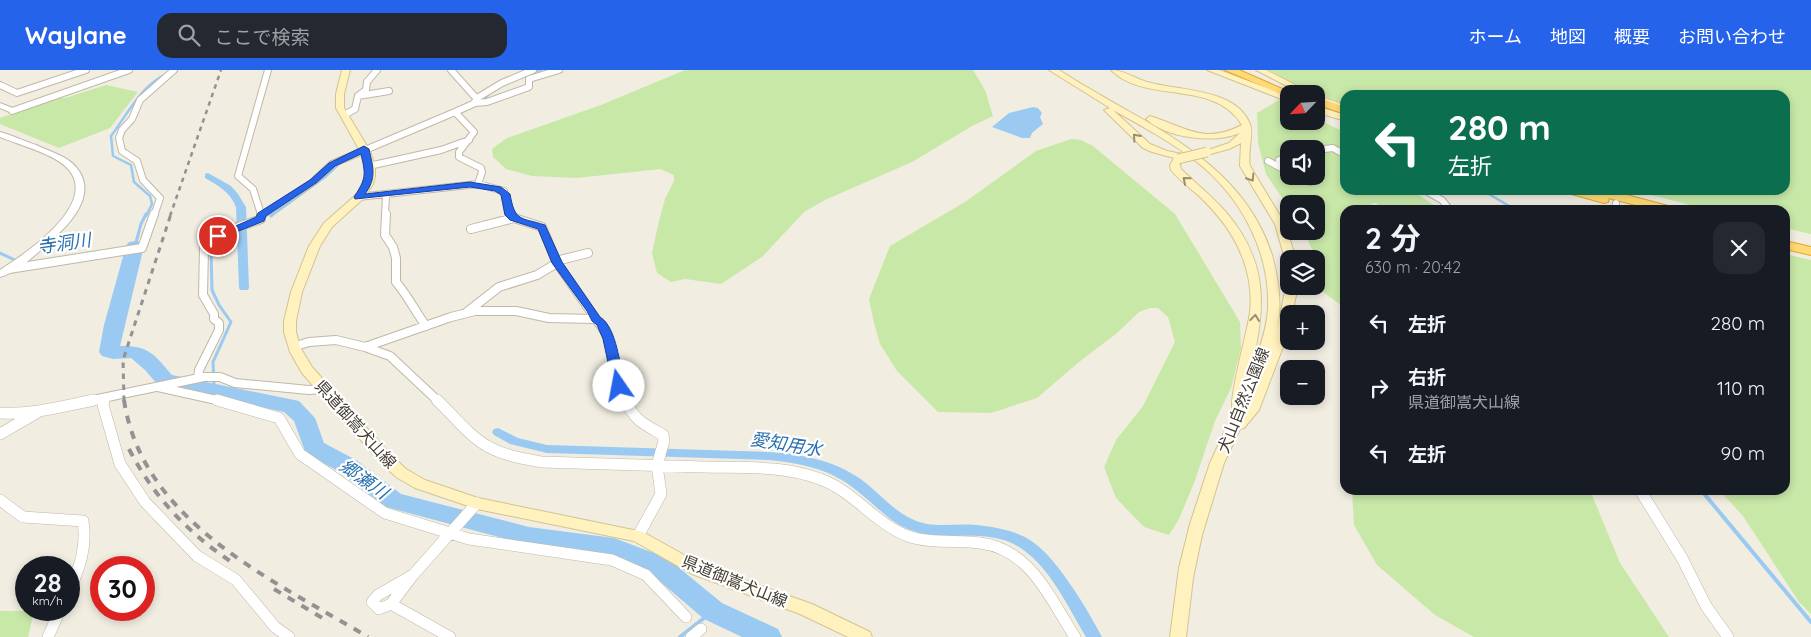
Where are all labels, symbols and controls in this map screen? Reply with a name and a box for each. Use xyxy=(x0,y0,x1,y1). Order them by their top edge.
search box xyxy=(157,13,507,58)
text: Waylane xyxy=(25,20,127,50)
icon: search xyxy=(175,21,203,49)
text: ここで検索 xyxy=(215,25,310,49)
text: ホーム xyxy=(1469,25,1522,48)
text: 地図 xyxy=(1550,25,1586,48)
text: 概要 xyxy=(1614,25,1650,48)
text: お問い合わせ xyxy=(1678,25,1786,48)
north arrow xyxy=(1280,85,1325,130)
map controls xyxy=(1280,85,1325,405)
text: 280 m xyxy=(1448,105,1551,149)
icon: left xyxy=(1365,110,1430,175)
one-way arrow xyxy=(1132,134,1141,143)
button: sound xyxy=(1280,140,1325,185)
text: 左折 xyxy=(1448,152,1492,180)
one-way arrow xyxy=(1245,173,1255,182)
one-way arrow xyxy=(1183,176,1192,185)
button: search xyxy=(1280,195,1325,240)
pin xyxy=(197,215,239,257)
text: 2 分 xyxy=(1365,219,1420,257)
icon: arrive xyxy=(204,222,232,250)
button: close xyxy=(1713,222,1765,274)
water label: 寺洞川 xyxy=(36,228,94,258)
button: layers xyxy=(1280,250,1325,295)
text: 630 m · 20:42 xyxy=(1365,257,1461,277)
button: + xyxy=(1280,305,1325,350)
icon: left xyxy=(1365,309,1393,337)
text: 280 m xyxy=(1710,311,1765,335)
text: 左折 xyxy=(1408,312,1446,336)
one-way arrow xyxy=(1250,314,1261,322)
street label: 犬山自然公園線 xyxy=(1213,344,1273,456)
position arrow xyxy=(592,359,644,411)
button: − xyxy=(1280,360,1325,405)
text: 右折 xyxy=(1408,365,1446,389)
icon: right xyxy=(1365,374,1393,402)
street label: 県道御嵩犬山線 xyxy=(311,376,401,472)
text: 110 m xyxy=(1717,376,1765,400)
text: 県道御嵩犬山線 xyxy=(1408,392,1520,412)
water label: 愛知用水 xyxy=(749,427,825,461)
icon: left xyxy=(1365,439,1393,467)
text: 90 m xyxy=(1721,441,1765,465)
text: 左折 xyxy=(1408,442,1446,466)
water label: 郷瀬川 xyxy=(335,454,394,505)
street label: 県道御嵩犬山線 xyxy=(679,551,791,611)
speed limit sign: 30 xyxy=(90,556,155,621)
text: 28 xyxy=(34,567,61,598)
text: km/h xyxy=(32,593,63,608)

